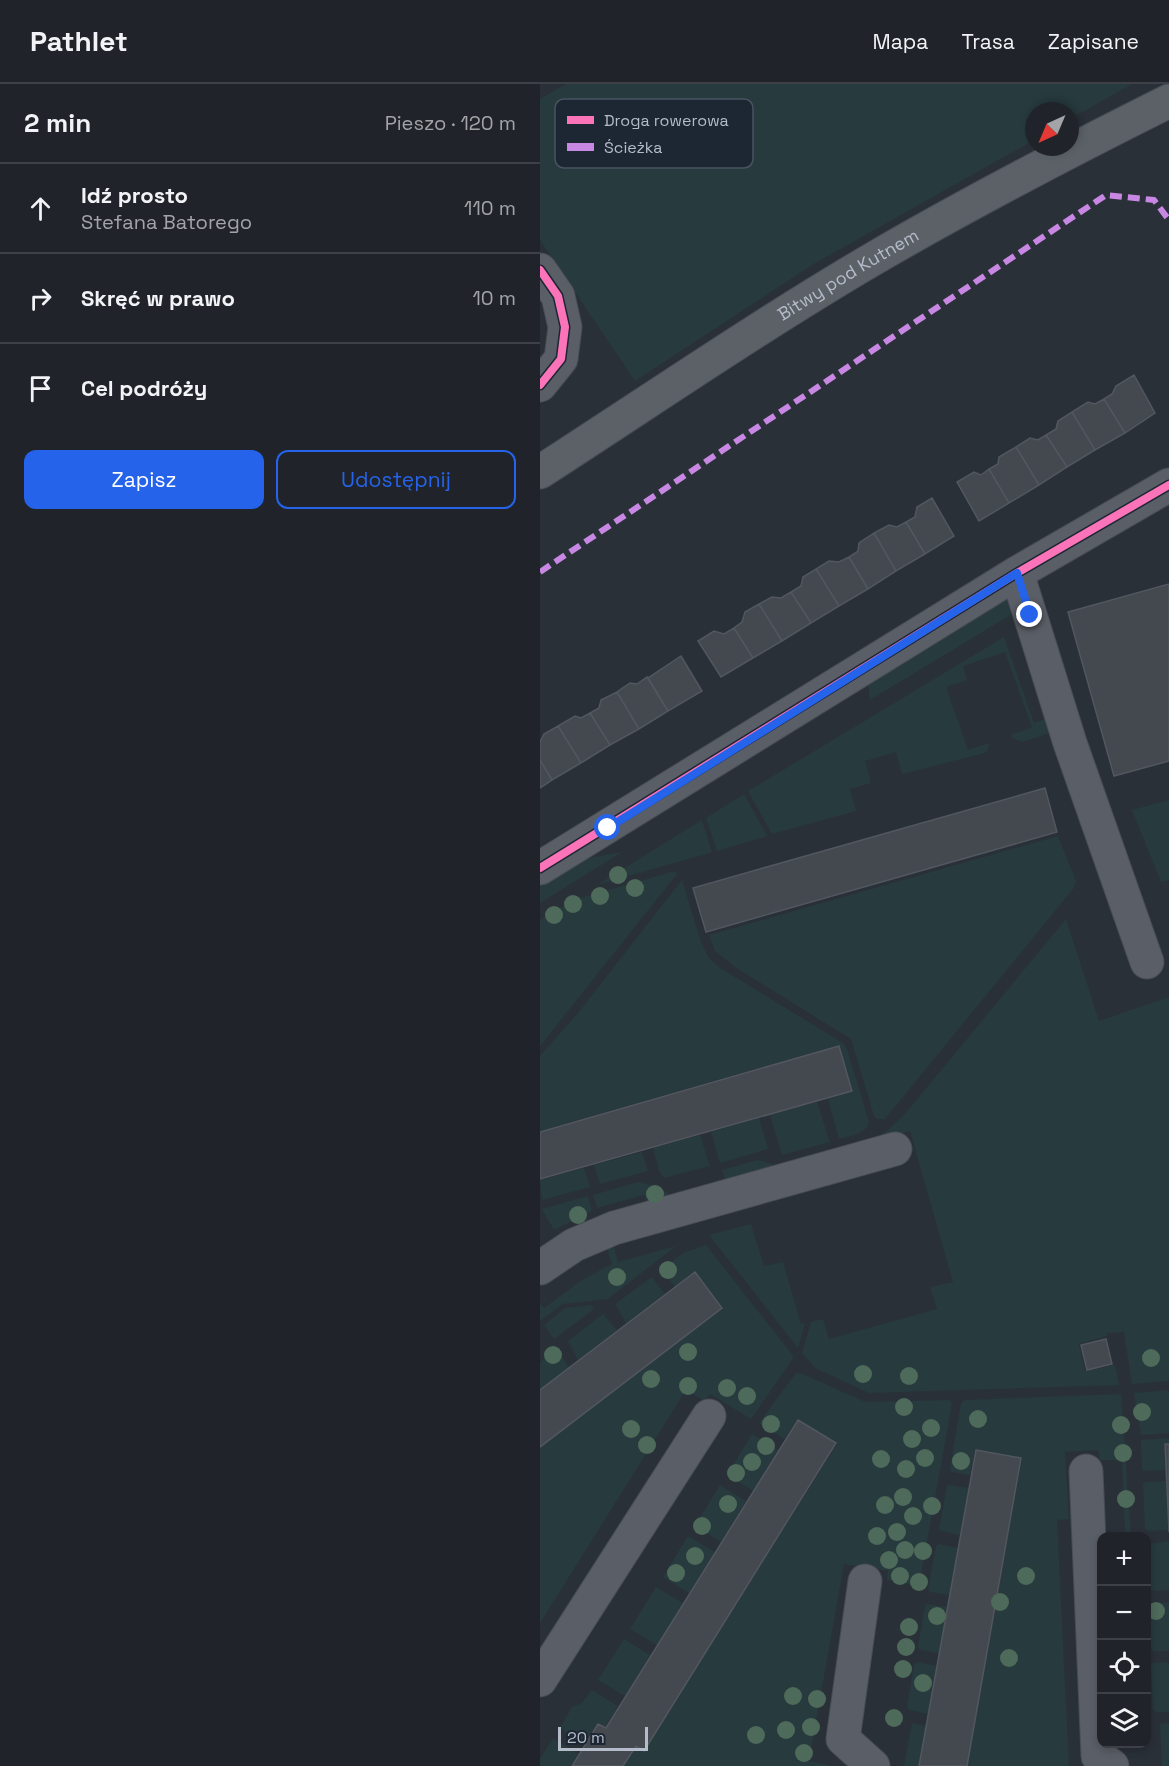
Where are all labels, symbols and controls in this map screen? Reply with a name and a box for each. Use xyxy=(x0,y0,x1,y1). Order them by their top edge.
text: Pathlet xyxy=(30,23,128,59)
text: Mapa xyxy=(873,28,928,55)
text: Trasa xyxy=(961,28,1015,55)
text: Zapisane xyxy=(1048,28,1139,55)
legend xyxy=(555,99,753,168)
north arrow xyxy=(1025,102,1079,156)
text: 2 min xyxy=(24,106,91,140)
text: Pieszo · 120 m xyxy=(385,110,516,136)
text: Droga rowerowa xyxy=(604,110,729,131)
text: Ścieżka xyxy=(604,137,662,158)
text: Idź prosto xyxy=(81,181,188,209)
icon: ahead xyxy=(24,192,57,225)
text: 110 m xyxy=(464,195,516,221)
text: Stefana Batorego xyxy=(81,209,252,235)
street label: Bitwy pod Kutnem xyxy=(773,223,923,326)
icon: right xyxy=(24,282,57,315)
text: Skręć w prawo xyxy=(81,284,235,312)
text: 10 m xyxy=(472,285,516,311)
icon: arrive xyxy=(24,372,57,405)
text: Cel podróży xyxy=(81,374,207,402)
button: Zapisz xyxy=(24,450,264,509)
button: Udostępnij xyxy=(276,450,516,509)
route end xyxy=(1016,601,1042,627)
route start xyxy=(594,814,620,840)
map controls xyxy=(1097,1532,1151,1748)
button: + xyxy=(1097,1532,1151,1586)
button: − xyxy=(1097,1586,1151,1640)
button: locate xyxy=(1097,1640,1151,1694)
button: layers xyxy=(1097,1694,1151,1748)
scale bar xyxy=(558,1724,648,1752)
text: 20 m xyxy=(567,1727,605,1748)

